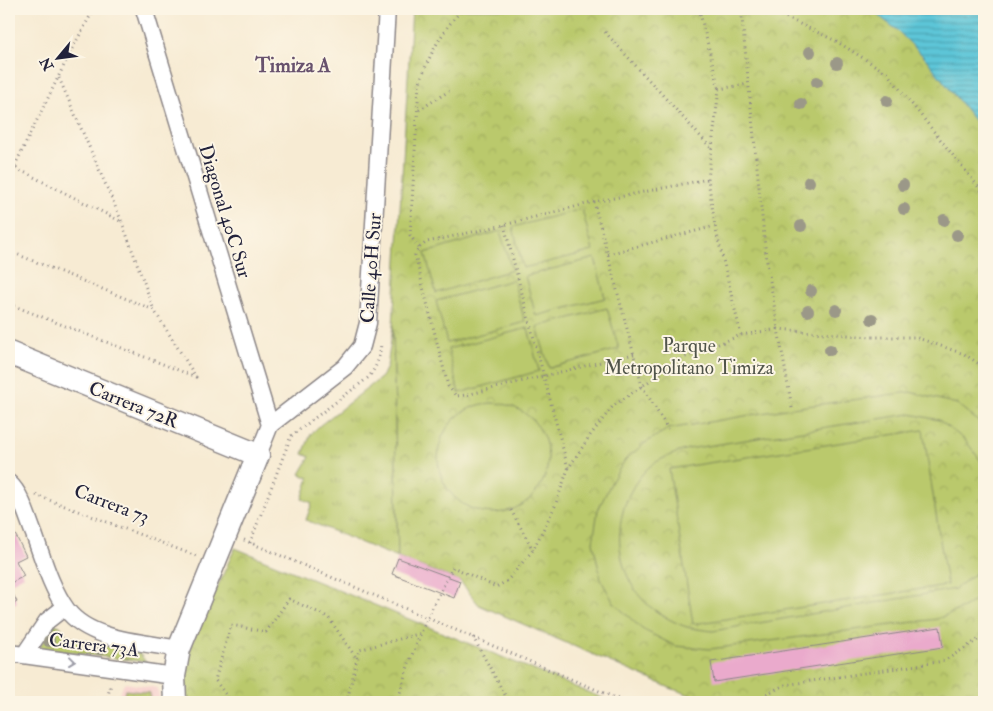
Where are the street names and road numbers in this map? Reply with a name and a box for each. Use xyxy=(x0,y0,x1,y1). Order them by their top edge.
street label: Diagonal 40C Sur xyxy=(193,142,257,281)
street label: Calle 40H Sur xyxy=(355,212,387,324)
street label: Carrera 72R xyxy=(85,376,182,434)
street label: Carrera 73 xyxy=(71,479,153,529)
street label: Carrera 73A xyxy=(47,628,140,662)

